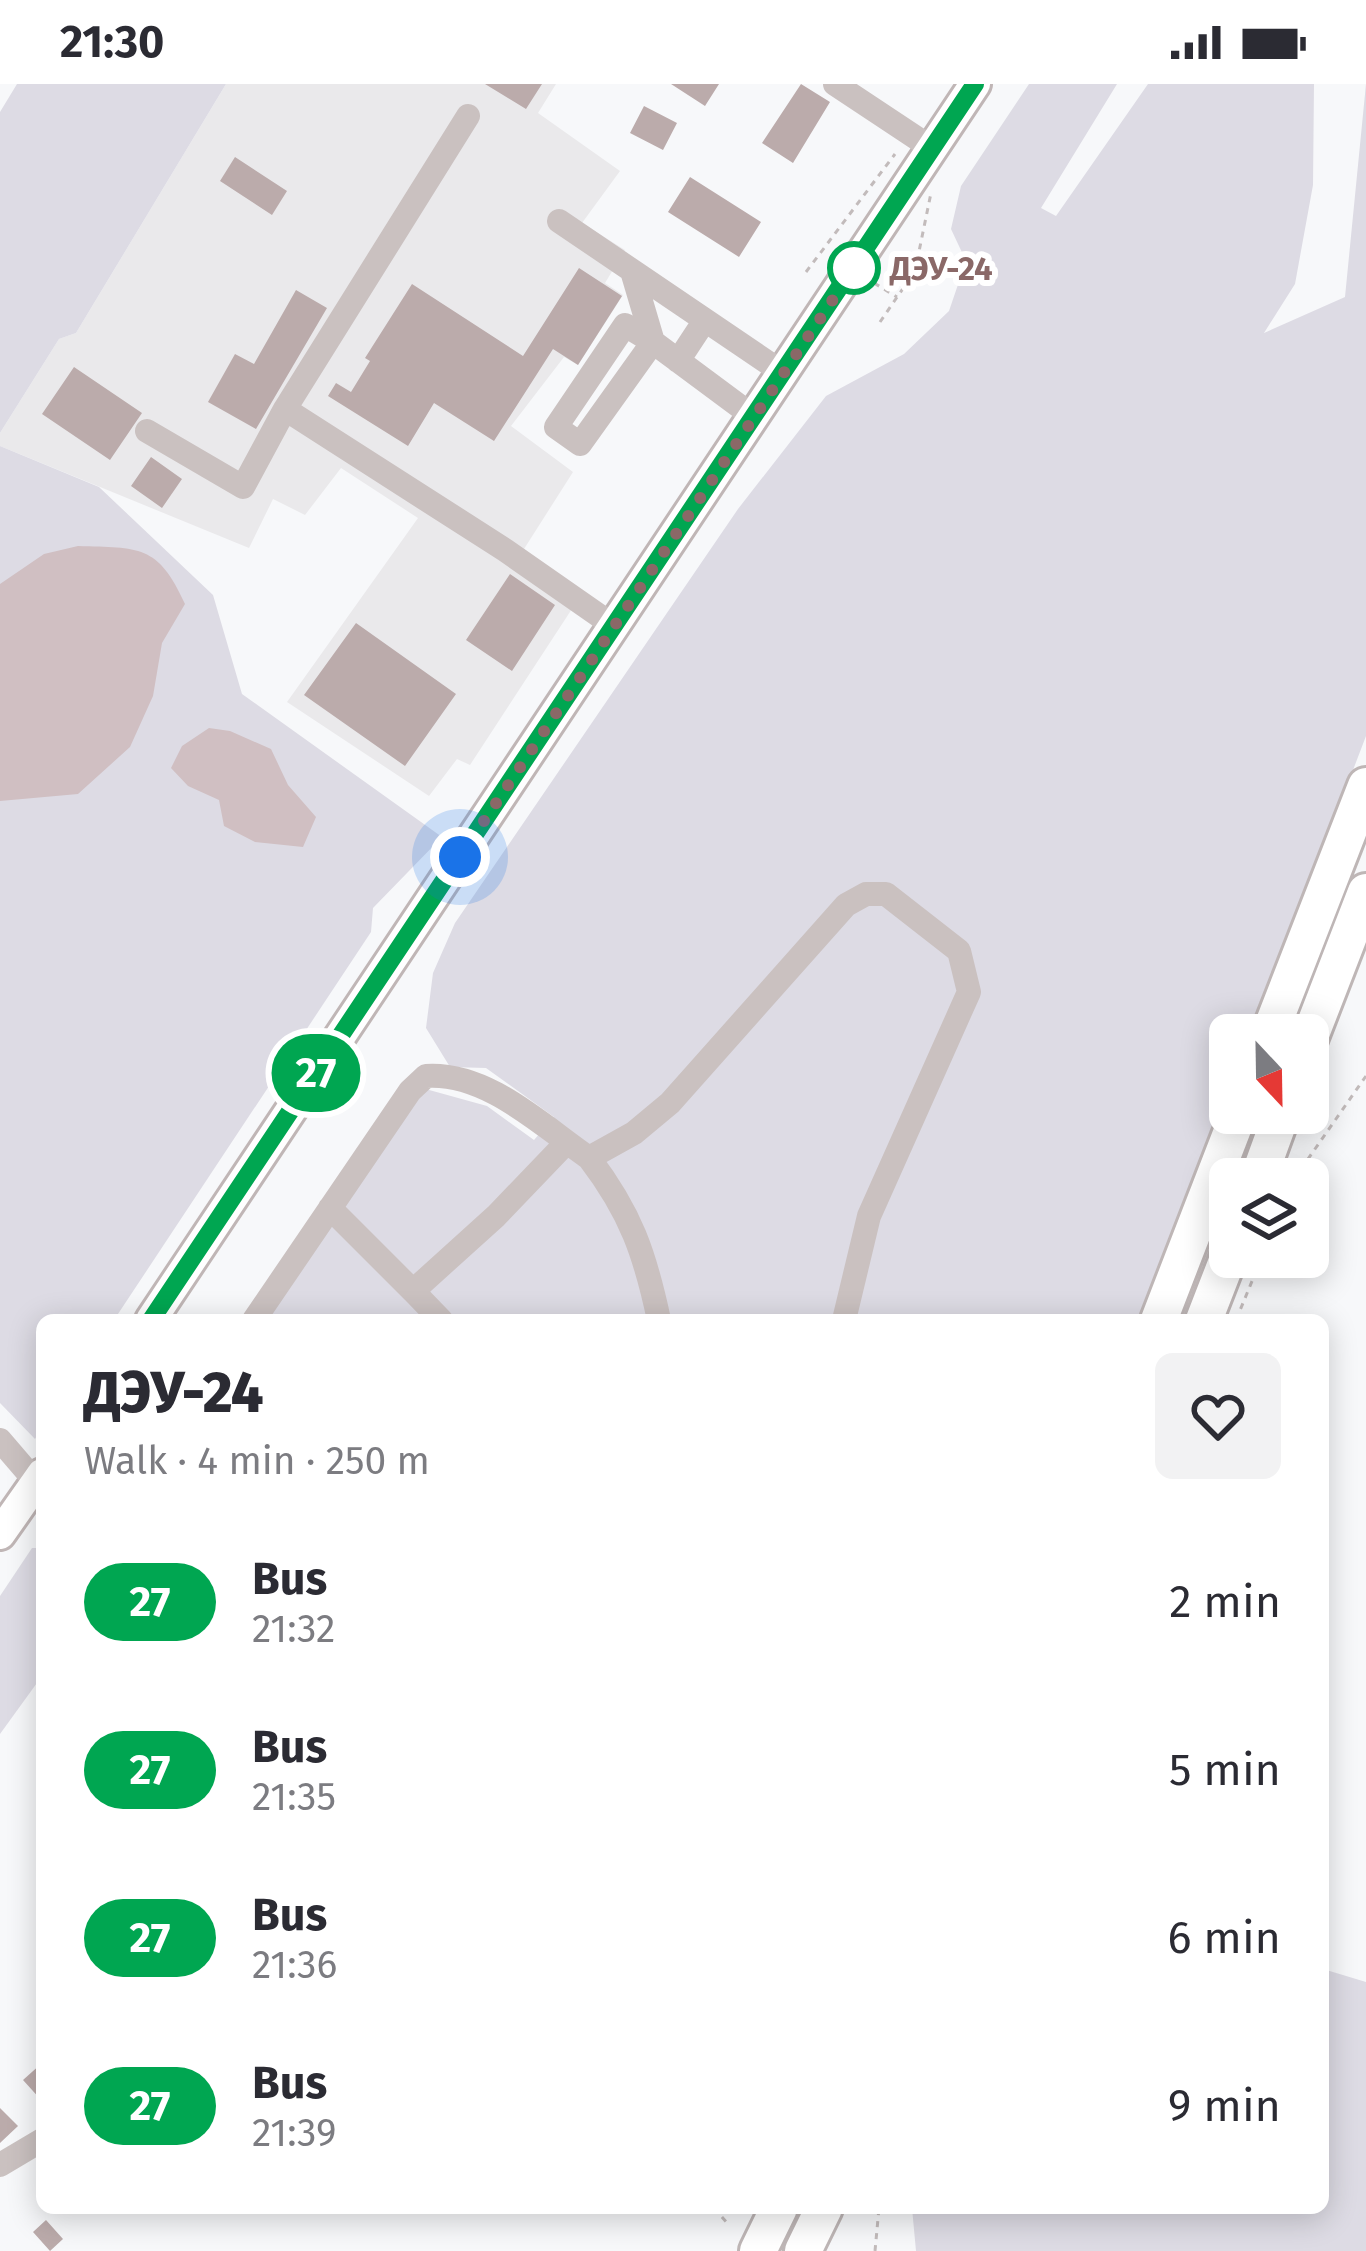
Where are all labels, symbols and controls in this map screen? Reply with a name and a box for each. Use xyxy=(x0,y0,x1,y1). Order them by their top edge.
text: 21:30 xyxy=(60,15,164,69)
marker: ДЭУ-24 xyxy=(829,243,879,293)
place label: ДЭУ-24 xyxy=(889,249,993,289)
your location xyxy=(430,827,490,887)
north arrow xyxy=(1209,1014,1329,1134)
map controls xyxy=(1209,1014,1329,1278)
line badge: 27 xyxy=(262,1034,370,1112)
text: 27 xyxy=(296,1048,336,1098)
button: layers xyxy=(1209,1158,1329,1278)
button: heart xyxy=(1155,1353,1281,1479)
text: ДЭУ-24 xyxy=(84,1359,264,1427)
text: Walk · 4 min · 250 m xyxy=(84,1438,430,1484)
text: Bus xyxy=(252,1552,327,1606)
text: 2 min xyxy=(1169,1575,1281,1629)
text: 27 xyxy=(130,1577,170,1627)
text: 21:32 xyxy=(252,1606,335,1652)
text: Bus xyxy=(252,1720,327,1774)
text: 5 min xyxy=(1169,1743,1281,1797)
text: 27 xyxy=(130,1745,170,1795)
text: 21:35 xyxy=(252,1774,336,1820)
text: Bus xyxy=(252,1888,327,1942)
text: 6 min xyxy=(1167,1911,1281,1965)
text: 27 xyxy=(130,1913,170,1963)
text: 21:36 xyxy=(252,1942,337,1988)
text: Bus xyxy=(252,2056,327,2110)
text: 9 min xyxy=(1168,2079,1281,2133)
text: 27 xyxy=(130,2081,170,2131)
text: 21:39 xyxy=(252,2110,336,2156)

